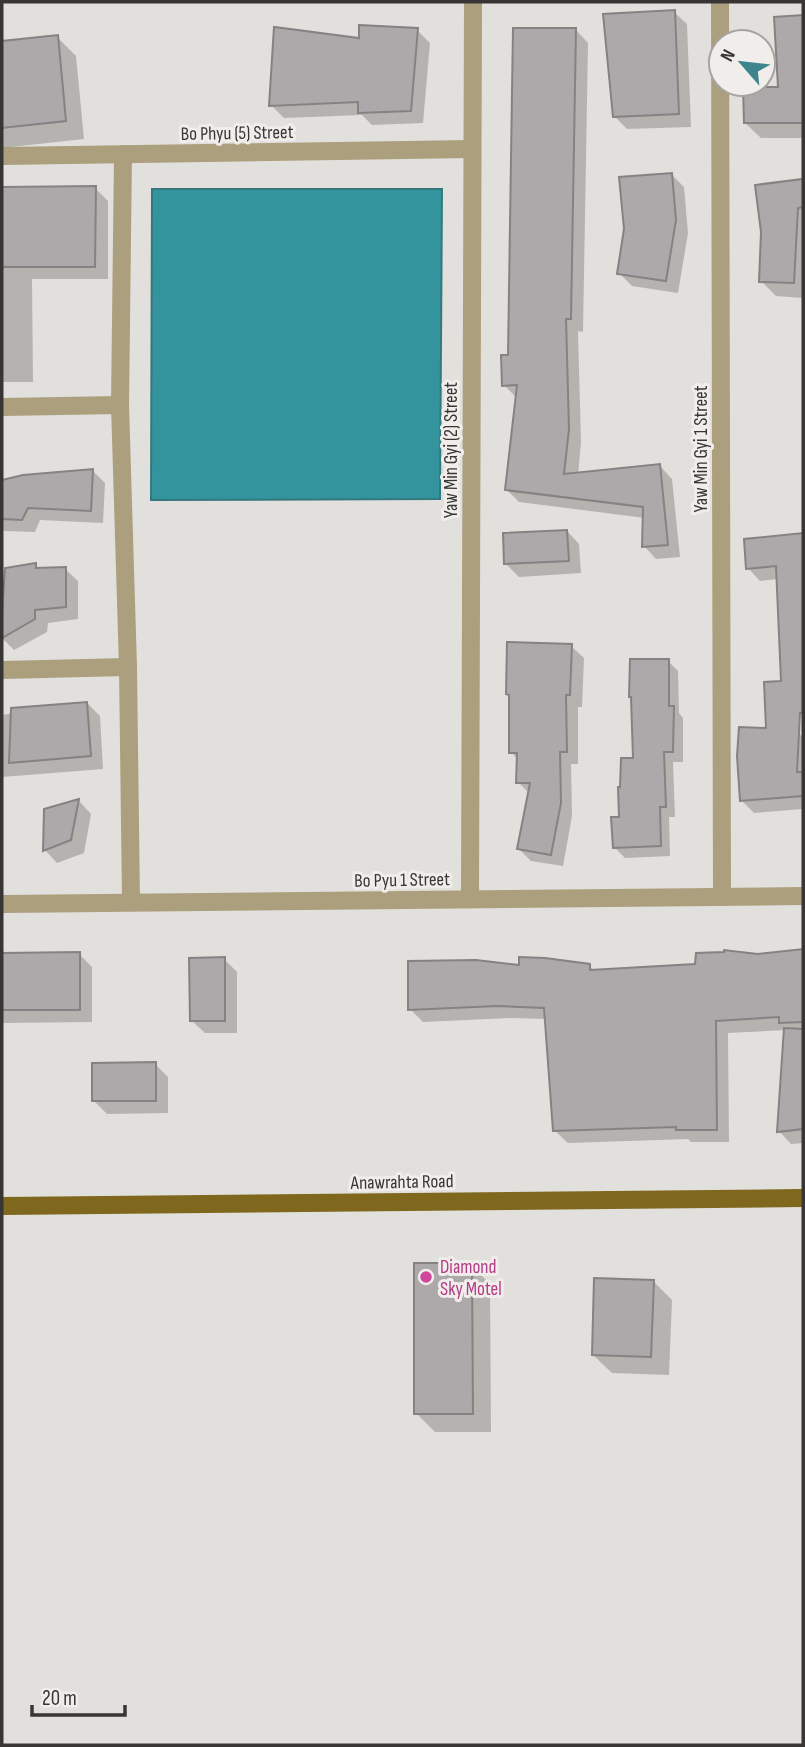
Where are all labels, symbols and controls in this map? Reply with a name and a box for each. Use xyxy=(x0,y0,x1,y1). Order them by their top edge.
north arrow xyxy=(707,28,777,98)
text: N xyxy=(716,46,741,66)
street label: Bo Phyu (5) Street xyxy=(180,121,294,146)
street label: Yaw Min Gyi (2) Street xyxy=(440,382,463,518)
street label: Yaw Min Gyi 1 Street xyxy=(690,385,713,512)
street label: Bo Pyu 1 Street xyxy=(354,868,450,893)
street label: Anawrahta Road xyxy=(349,1170,454,1195)
place label: Diamond Sky Motel xyxy=(440,1256,502,1301)
marker: Diamond Sky Motel xyxy=(418,1269,434,1285)
scale bar xyxy=(32,1674,124,1718)
text: 20 m xyxy=(42,1686,77,1711)

